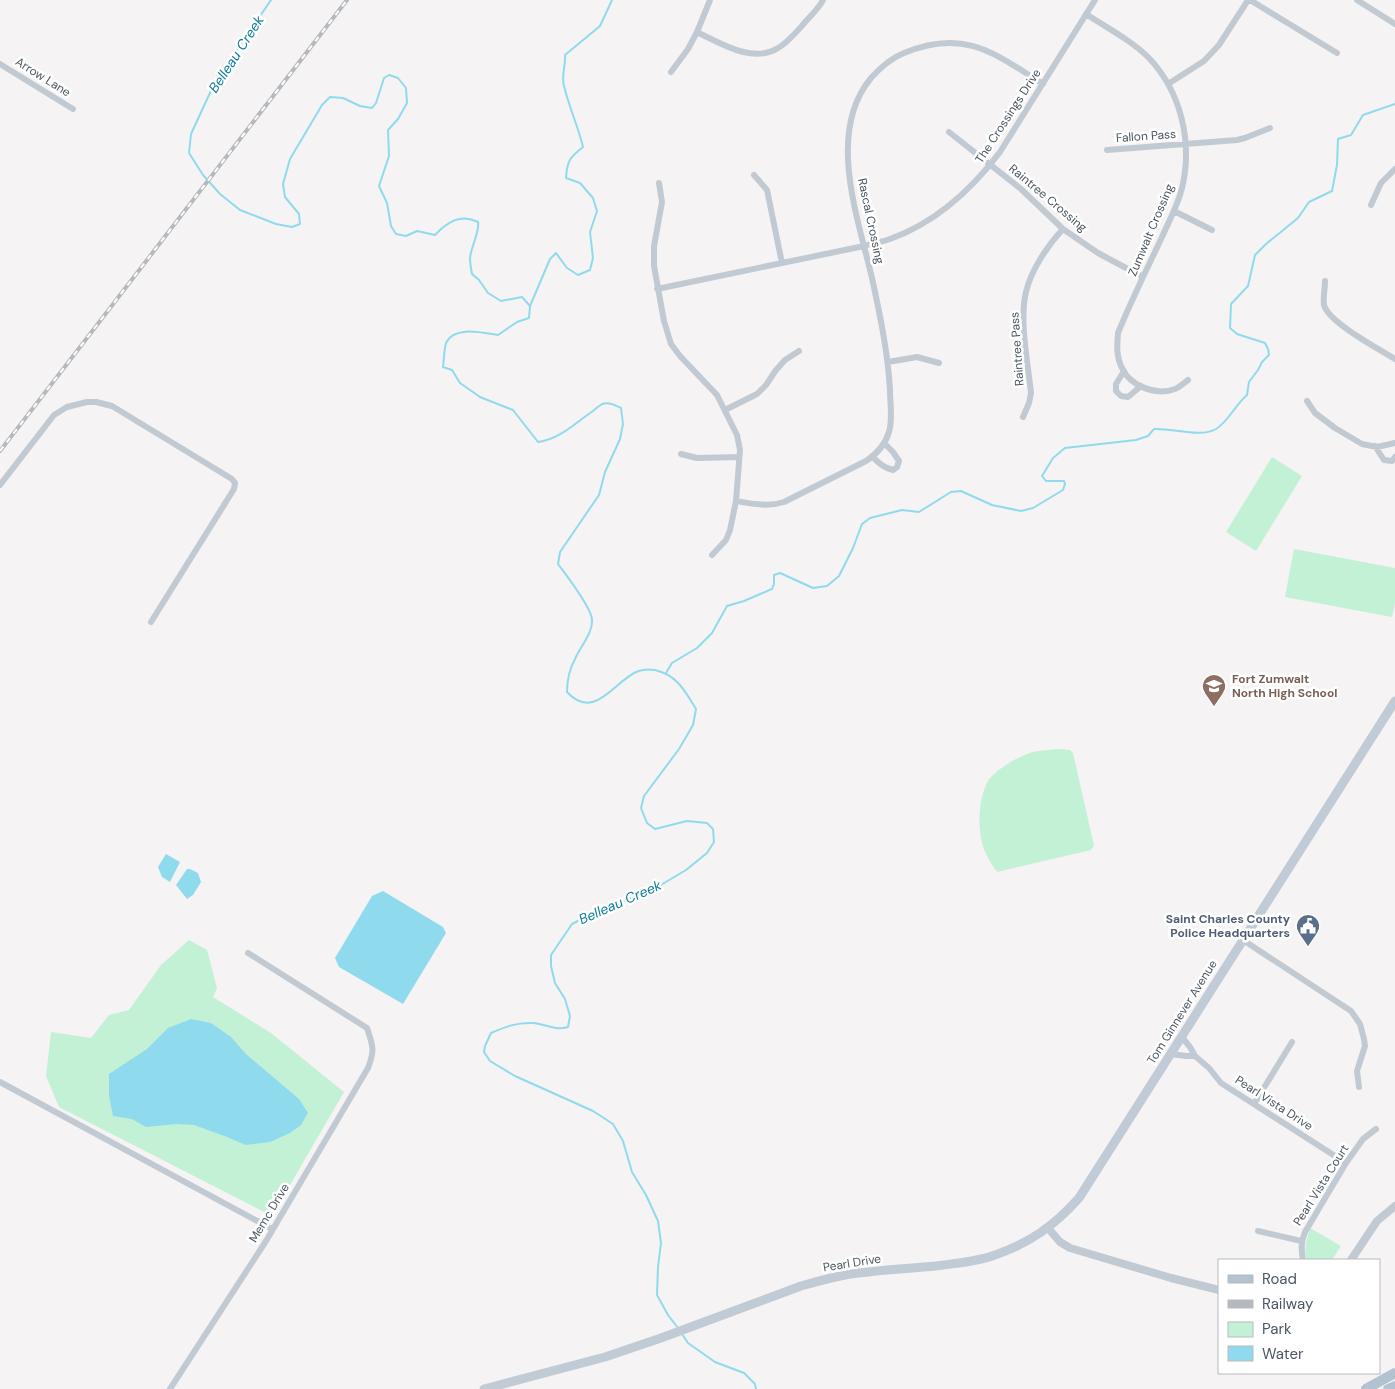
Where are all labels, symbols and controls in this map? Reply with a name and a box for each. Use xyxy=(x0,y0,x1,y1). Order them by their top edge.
water label: Belleau Creek xyxy=(204,11,268,96)
street label: Arrow Lane xyxy=(12,54,74,100)
street label: The Crossings Drive xyxy=(971,65,1045,166)
street label: Fallon Pass xyxy=(1115,126,1177,146)
street label: Raintree Crossing xyxy=(1006,161,1091,236)
street label: Rascal Crossing xyxy=(854,177,888,266)
street label: Zumwalt Crossing xyxy=(1124,181,1178,278)
street label: Raintree Pass xyxy=(1006,311,1028,387)
place label: Fort Zumwalt North High School xyxy=(1232,671,1337,701)
school or university icon: Fort Zumwalt North High School xyxy=(1201,673,1227,707)
water label: Belleau Creek xyxy=(576,875,665,928)
place label: Saint Charles County Police Headquarters xyxy=(1166,911,1291,941)
public building icon: Saint Charles County Police Headquarters xyxy=(1295,913,1321,947)
street label: Tom Ginnever Avenue xyxy=(1143,957,1221,1067)
street label: Pearl Vista Drive xyxy=(1232,1072,1316,1134)
street label: Pearl Vista Court xyxy=(1290,1141,1353,1229)
street label: Memc Drive xyxy=(245,1180,293,1245)
street label: Pearl Drive xyxy=(822,1250,882,1275)
legend xyxy=(1218,1259,1380,1374)
text: Road xyxy=(1262,1269,1297,1289)
text: Railway xyxy=(1262,1294,1314,1314)
text: Park xyxy=(1262,1319,1292,1339)
text: Water xyxy=(1262,1344,1304,1364)

